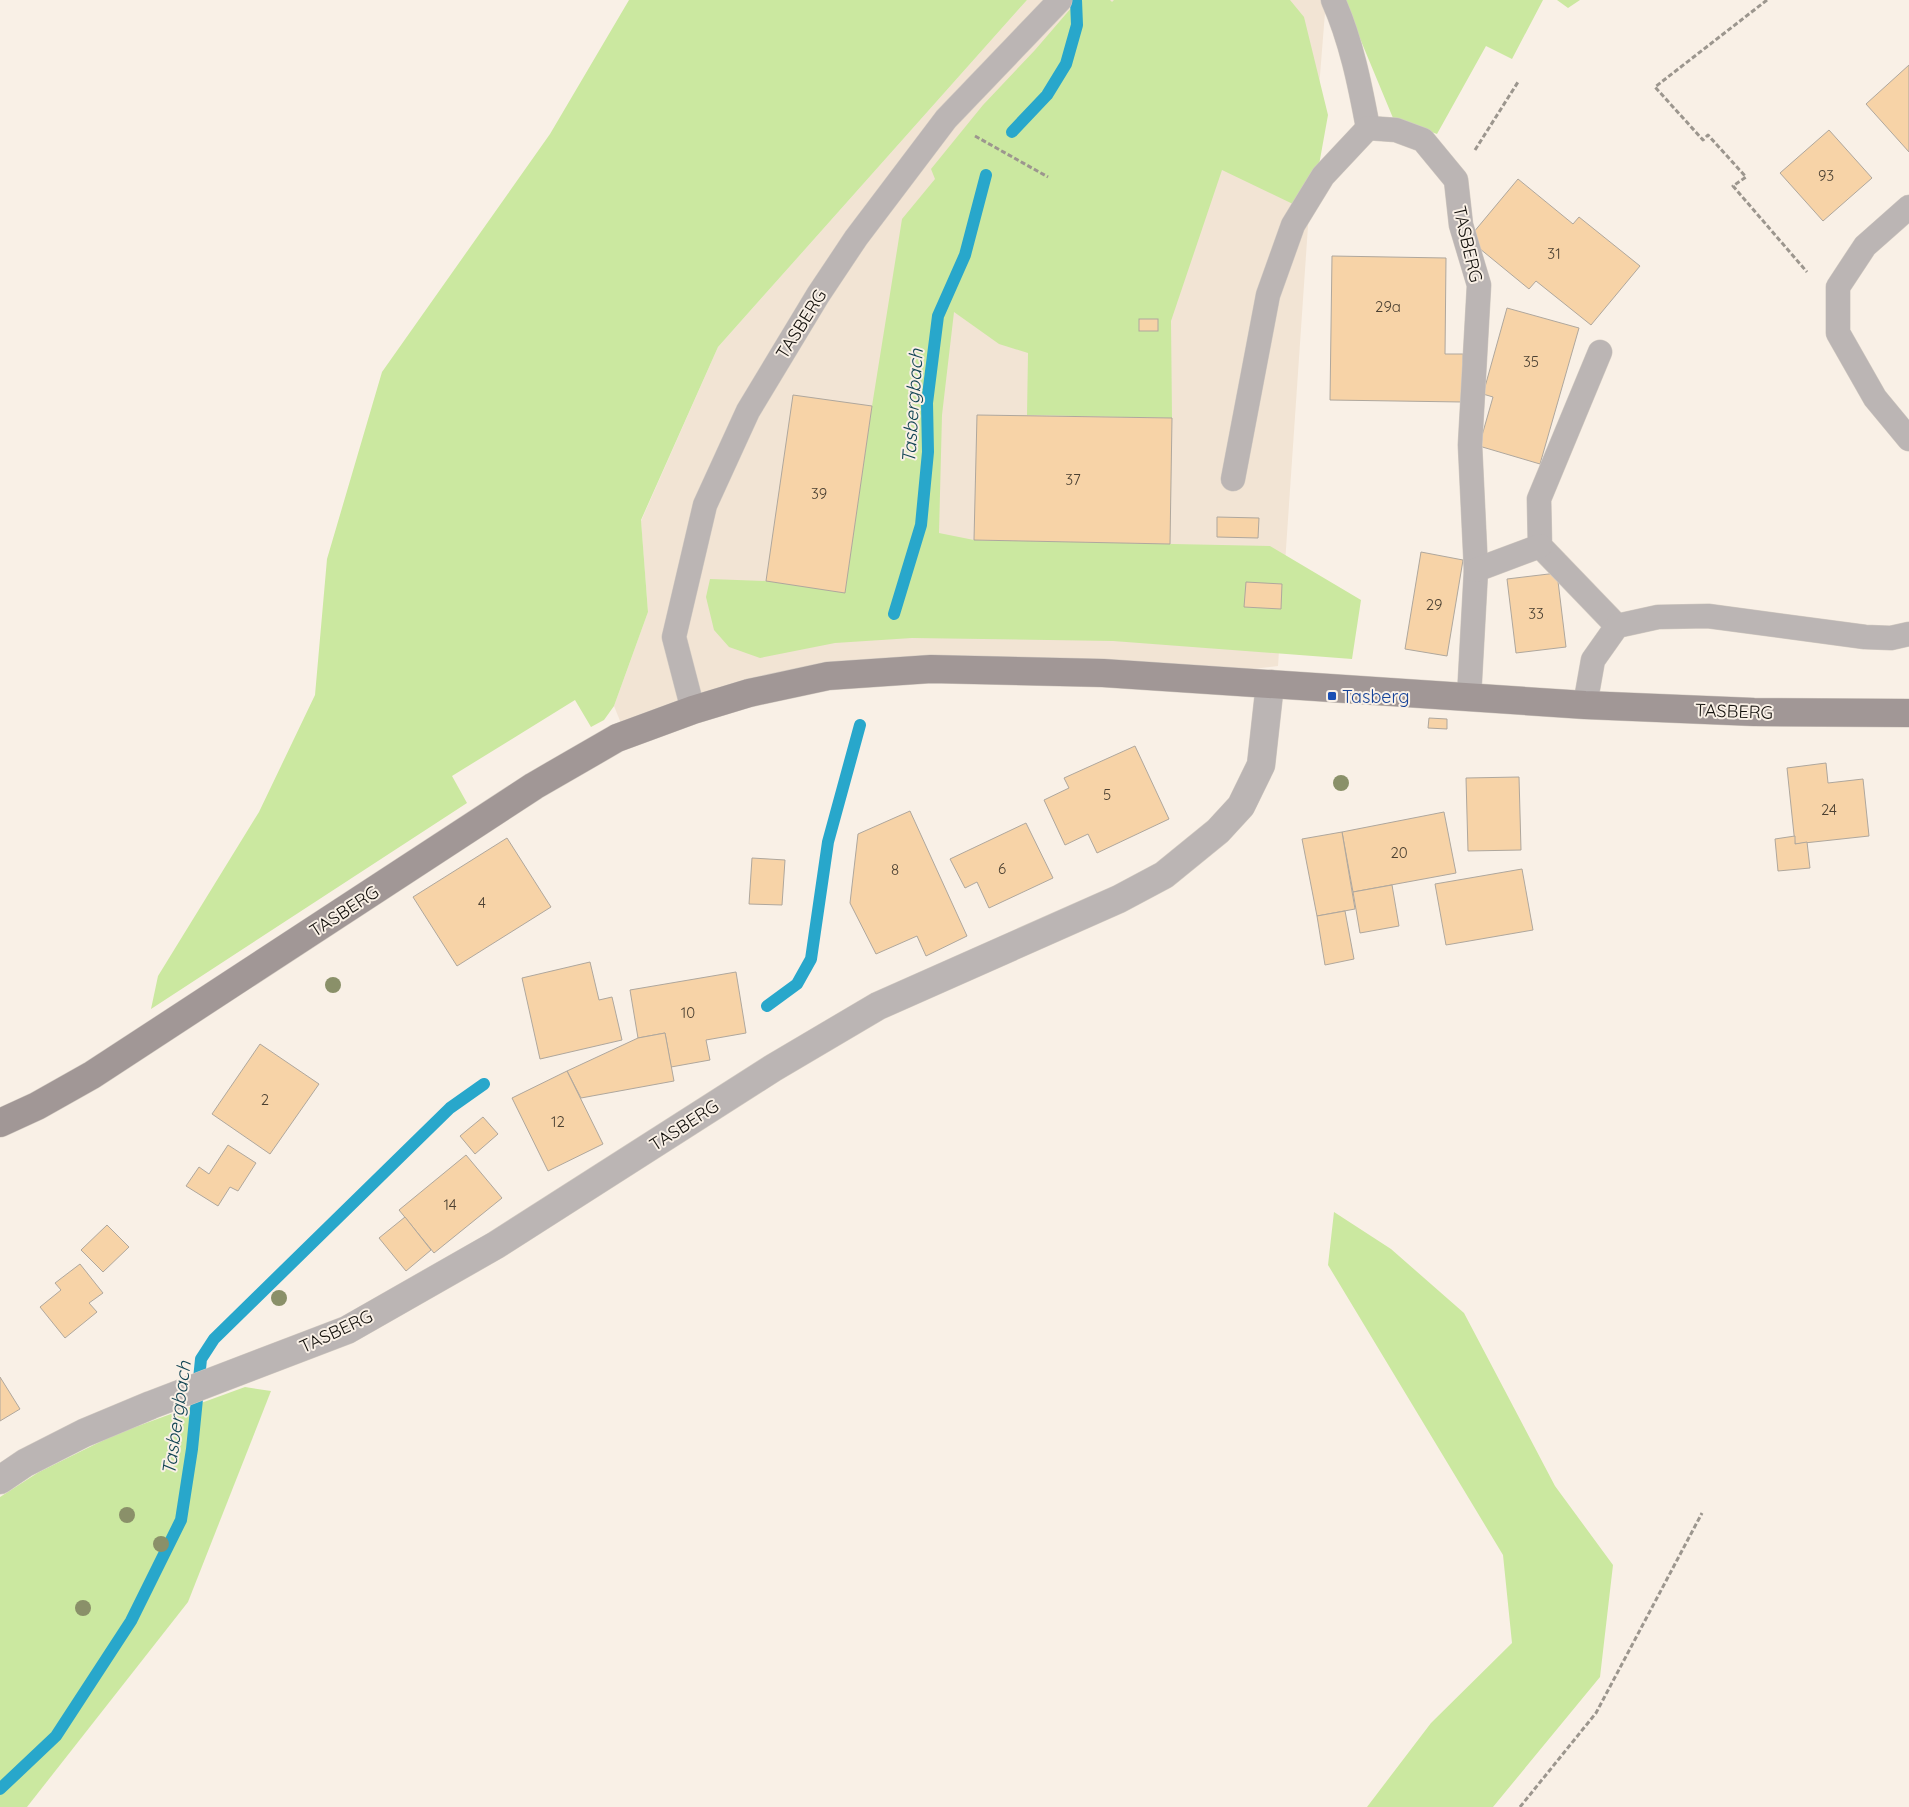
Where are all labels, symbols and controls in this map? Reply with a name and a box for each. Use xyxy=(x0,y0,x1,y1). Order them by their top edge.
house number: 93 xyxy=(1818,166,1834,185)
street label: TASBERG xyxy=(1448,203,1488,285)
house number: 31 xyxy=(1547,244,1561,263)
street label: TASBERG xyxy=(771,285,831,363)
house number: 29a xyxy=(1375,297,1401,316)
water label: Tasbergbach xyxy=(896,347,928,464)
house number: 35 xyxy=(1523,352,1539,371)
house number: 37 xyxy=(1065,470,1081,489)
house number: 39 xyxy=(811,484,827,503)
house number: 29 xyxy=(1426,595,1442,614)
house number: 33 xyxy=(1528,604,1544,623)
place label: Tasberg xyxy=(1342,685,1409,708)
marker: Tasberg xyxy=(1326,690,1338,702)
street label: TASBERG xyxy=(1695,698,1773,724)
house number: 5 xyxy=(1103,785,1111,804)
house number: 24 xyxy=(1821,800,1837,819)
house number: 20 xyxy=(1390,843,1408,862)
house number: 6 xyxy=(998,859,1006,878)
house number: 8 xyxy=(891,860,899,879)
street label: TASBERG xyxy=(305,880,383,942)
house number: 4 xyxy=(478,893,486,912)
house number: 10 xyxy=(681,1003,695,1022)
house number: 2 xyxy=(261,1090,269,1109)
street label: TASBERG xyxy=(645,1094,723,1156)
house number: 12 xyxy=(551,1112,565,1131)
house number: 14 xyxy=(443,1195,457,1214)
street label: TASBERG xyxy=(296,1304,376,1358)
water label: Tasbergbach xyxy=(156,1358,196,1477)

